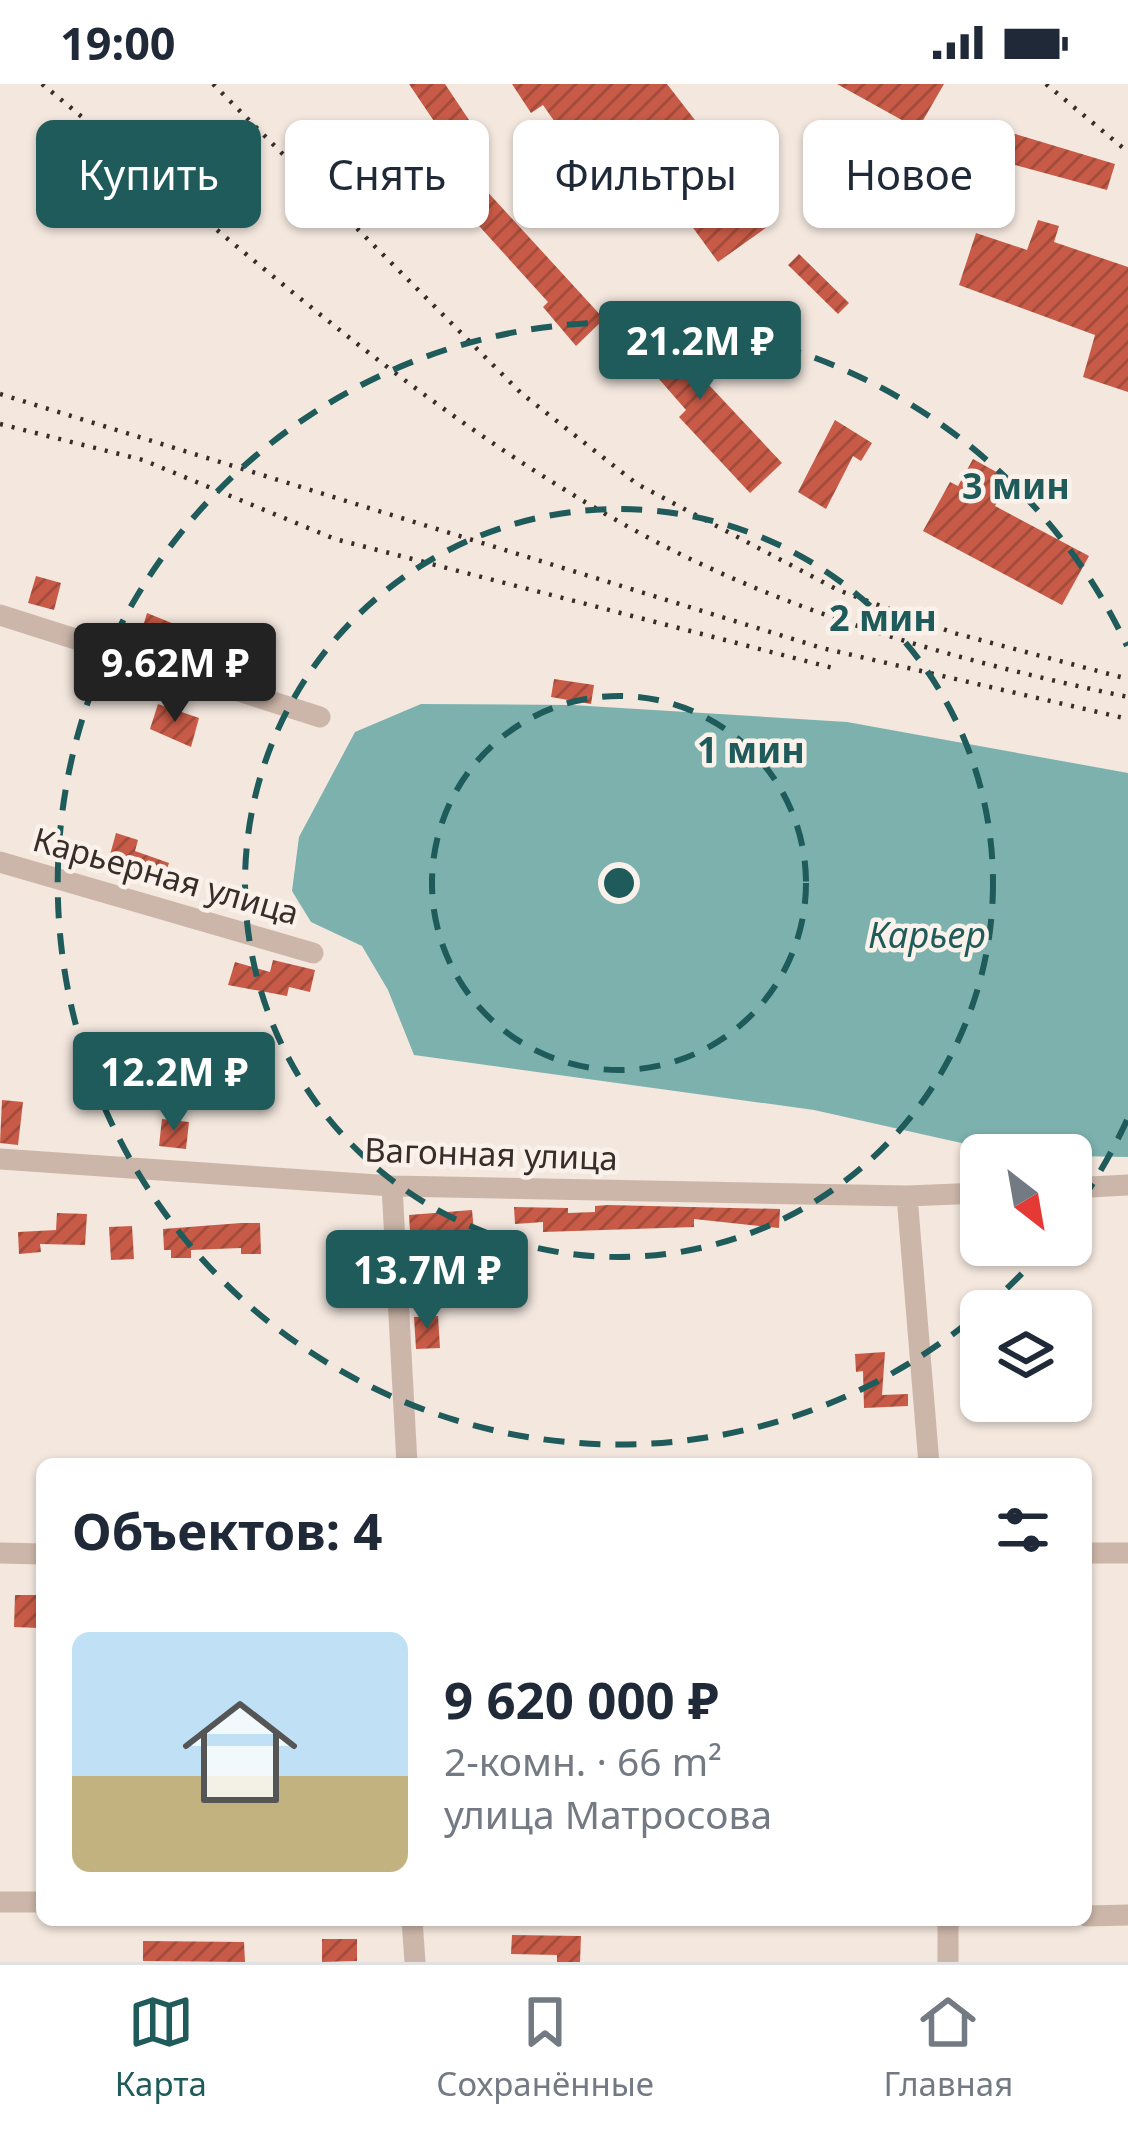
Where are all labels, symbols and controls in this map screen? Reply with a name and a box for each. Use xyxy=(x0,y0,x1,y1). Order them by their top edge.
text: 19:00 xyxy=(60,12,176,73)
chip: Купить xyxy=(36,120,261,228)
chip: Снять xyxy=(285,120,489,228)
chip: Фильтры xyxy=(513,120,779,228)
chip: Новое xyxy=(803,120,1015,228)
pin: 21.2M ₽ xyxy=(589,301,811,403)
text: 21.2M ₽ xyxy=(626,313,774,366)
text: 3 мин xyxy=(962,461,1070,510)
text: 2 мин xyxy=(829,593,937,642)
pin: 9.62M ₽ xyxy=(64,623,286,725)
text: 9.62M ₽ xyxy=(101,635,249,688)
text: 1 мин xyxy=(697,725,805,774)
street label: Карьерная улица xyxy=(28,816,304,935)
centre of rings xyxy=(598,862,640,904)
water label: Карьер xyxy=(868,910,986,959)
pin: 12.2M ₽ xyxy=(63,1032,285,1134)
text: 12.2M ₽ xyxy=(100,1044,248,1097)
street label: Вагонная улица xyxy=(364,1127,619,1180)
north arrow xyxy=(960,1134,1092,1266)
map controls xyxy=(960,1134,1092,1422)
pin: 13.7M ₽ xyxy=(316,1230,538,1332)
text: 13.7M ₽ xyxy=(353,1242,501,1295)
button: layers xyxy=(960,1290,1092,1422)
text: Объектов: 4 xyxy=(72,1495,382,1565)
icon: filters xyxy=(990,1497,1056,1563)
text: 9 620 000 ₽ xyxy=(444,1664,719,1734)
icon: home xyxy=(168,1680,312,1824)
text: 2-комн. · 66 m² xyxy=(444,1734,722,1787)
text: улица Матросова xyxy=(444,1787,772,1840)
tab: Карта xyxy=(115,1989,207,2106)
tab: Сохранённые xyxy=(436,1989,654,2106)
tab: Главная xyxy=(883,1989,1013,2106)

